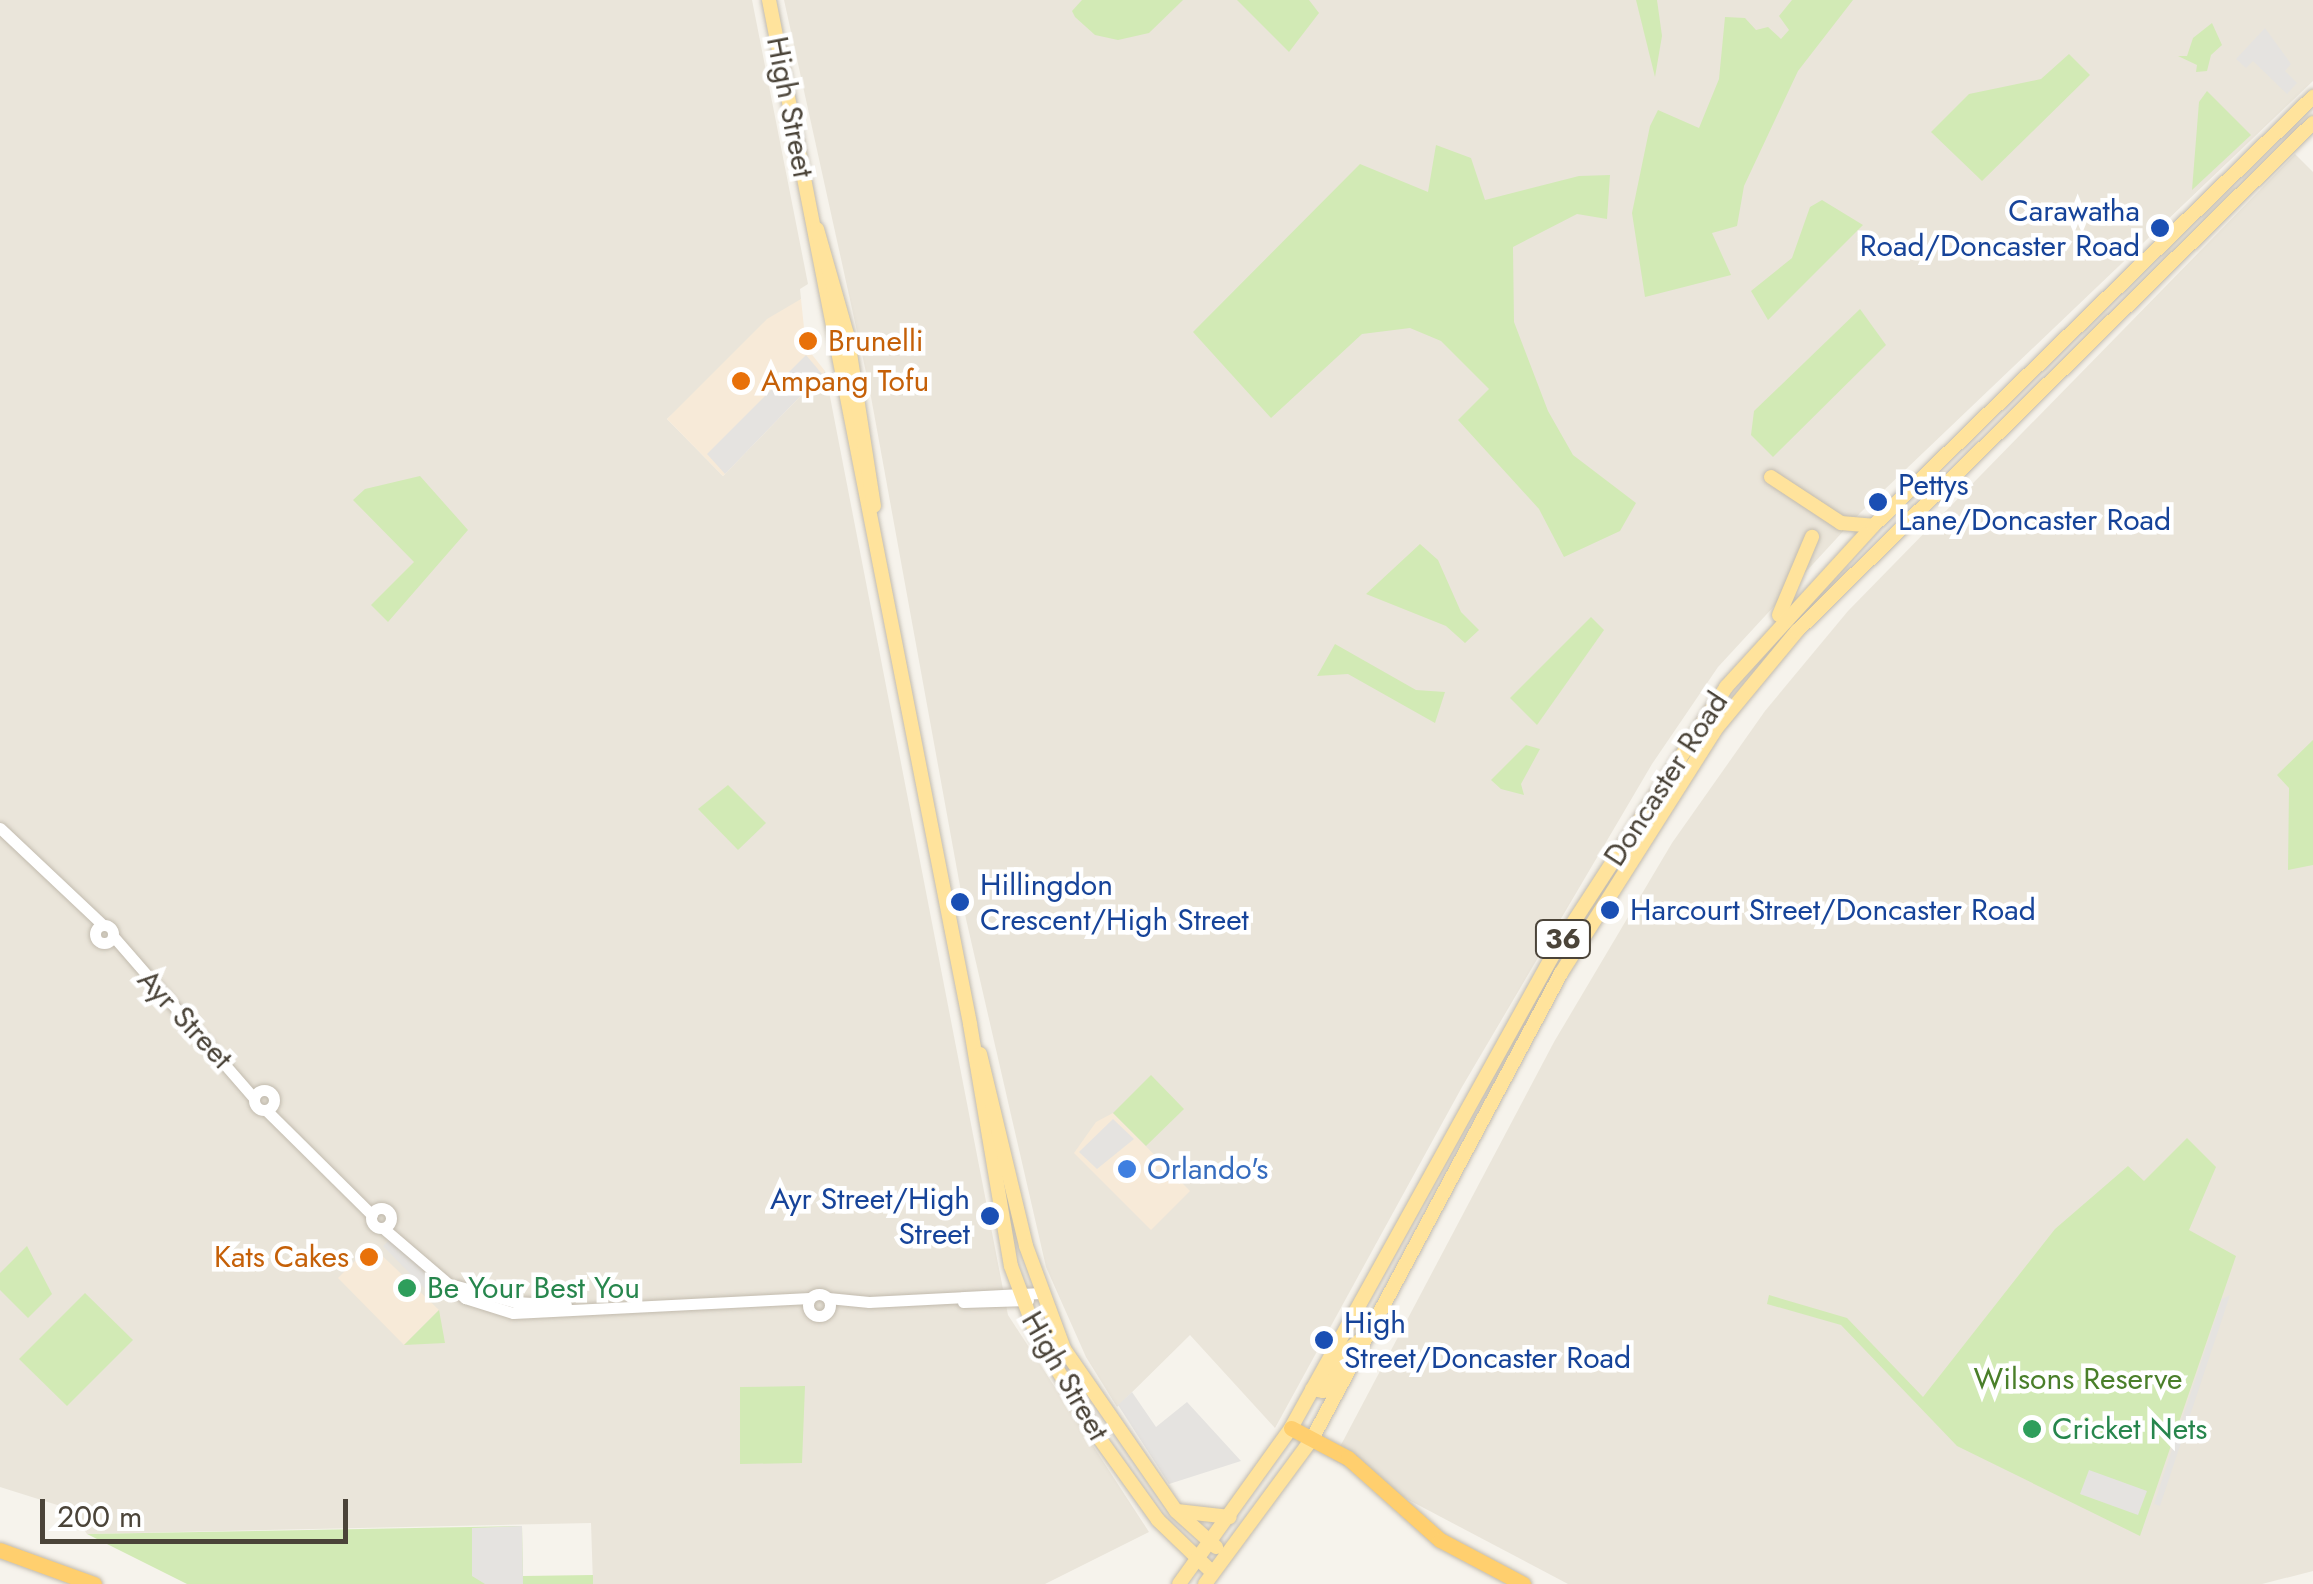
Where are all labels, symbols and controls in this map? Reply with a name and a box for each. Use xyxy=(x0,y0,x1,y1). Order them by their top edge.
street label: High Street xyxy=(759,34,821,180)
place label: Carawatha Road/Doncaster Road xyxy=(1860,193,2140,264)
marker: Carawatha Road/Doncaster Road xyxy=(2149,217,2171,239)
place label: Brunelli xyxy=(828,323,924,359)
marker: Brunelli xyxy=(797,330,819,352)
place label: Ampang Tofu xyxy=(761,363,929,399)
marker: Ampang Tofu xyxy=(730,370,752,392)
place label: Pettys Lane/Doncaster Road xyxy=(1898,467,2171,538)
marker: Pettys Lane/Doncaster Road xyxy=(1867,491,1889,513)
street label: Doncaster Road xyxy=(1596,685,1736,873)
place label: Hillingdon Crescent/High Street xyxy=(980,867,1249,938)
marker: Hillingdon Crescent/High Street xyxy=(949,891,971,913)
place label: Harcourt Street/Doncaster Road xyxy=(1630,892,2036,928)
marker: Harcourt Street/Doncaster Road xyxy=(1599,899,1621,921)
road number: 36 xyxy=(1533,916,1593,962)
street label: Ayr Street xyxy=(130,962,240,1076)
place label: Orlando's xyxy=(1147,1151,1268,1187)
marker: Orlando's xyxy=(1116,1158,1138,1180)
place label: Ayr Street/High Street xyxy=(770,1181,970,1252)
marker: Ayr Street/High Street xyxy=(979,1205,1001,1227)
place label: Kats Cakes xyxy=(214,1239,349,1275)
marker: Kats Cakes xyxy=(358,1246,380,1268)
place label: Be Your Best You xyxy=(427,1270,640,1306)
marker: Be Your Best You xyxy=(396,1277,418,1299)
street label: High Street xyxy=(1014,1305,1116,1447)
place label: High Street/Doncaster Road xyxy=(1344,1305,1631,1376)
marker: High Street/Doncaster Road xyxy=(1313,1329,1335,1351)
park label: Wilsons Reserve xyxy=(1974,1361,2182,1397)
place label: Cricket Nets xyxy=(2052,1411,2207,1447)
marker: Cricket Nets xyxy=(2021,1418,2043,1440)
scale bar xyxy=(45,1479,352,1541)
text: 200 m xyxy=(57,1495,142,1538)

